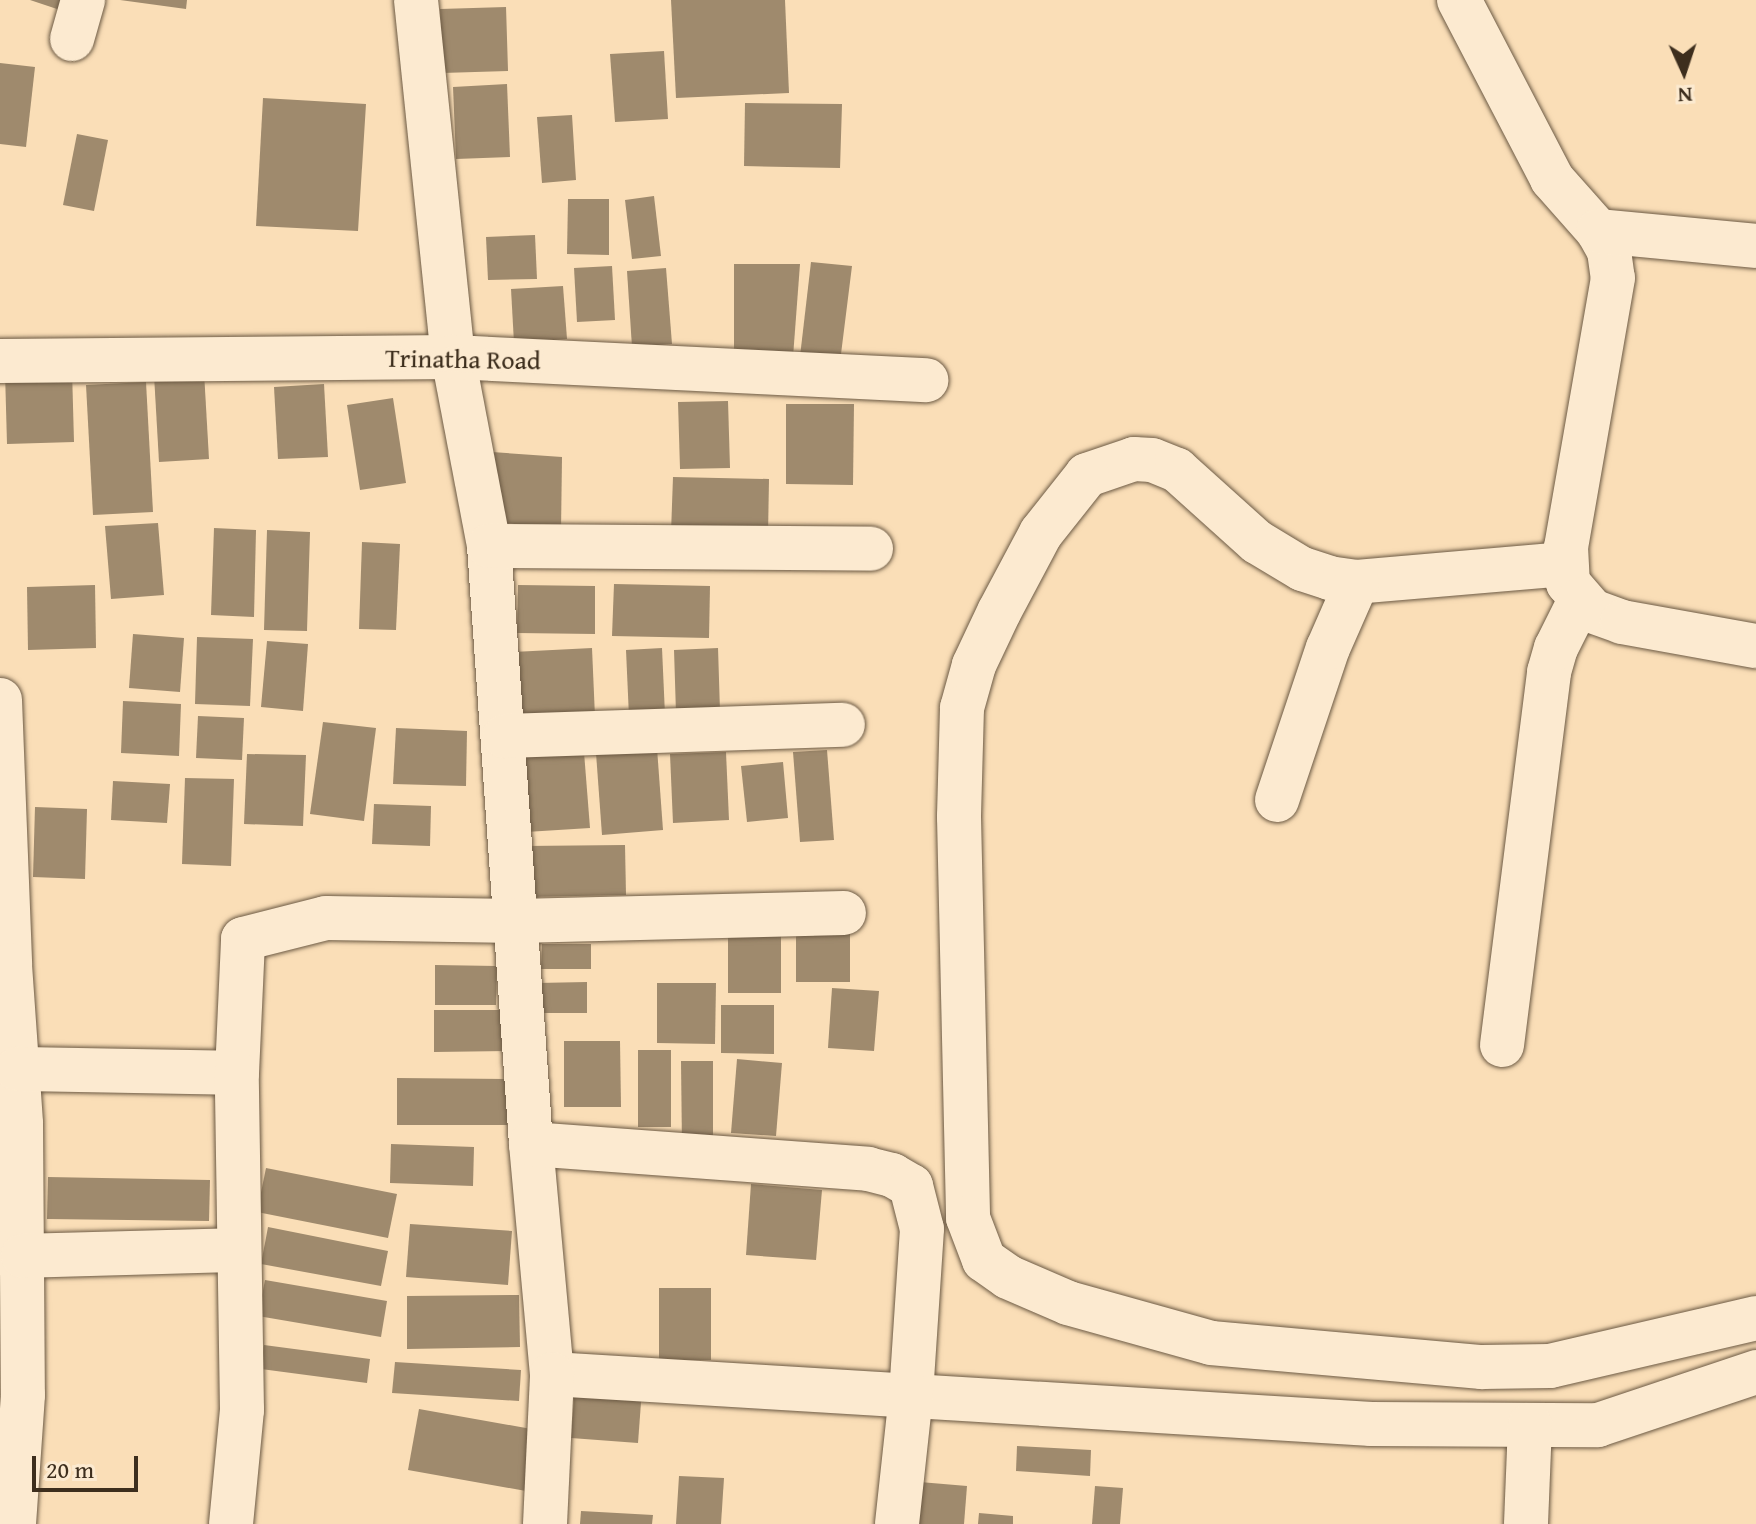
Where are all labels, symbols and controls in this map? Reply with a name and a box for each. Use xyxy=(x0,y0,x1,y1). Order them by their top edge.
north arrow xyxy=(1644,32,1724,112)
text: N xyxy=(1677,80,1693,112)
street label: Trinatha Road xyxy=(385,342,541,376)
scale bar xyxy=(36,1440,142,1490)
text: 20 m xyxy=(46,1452,94,1487)

